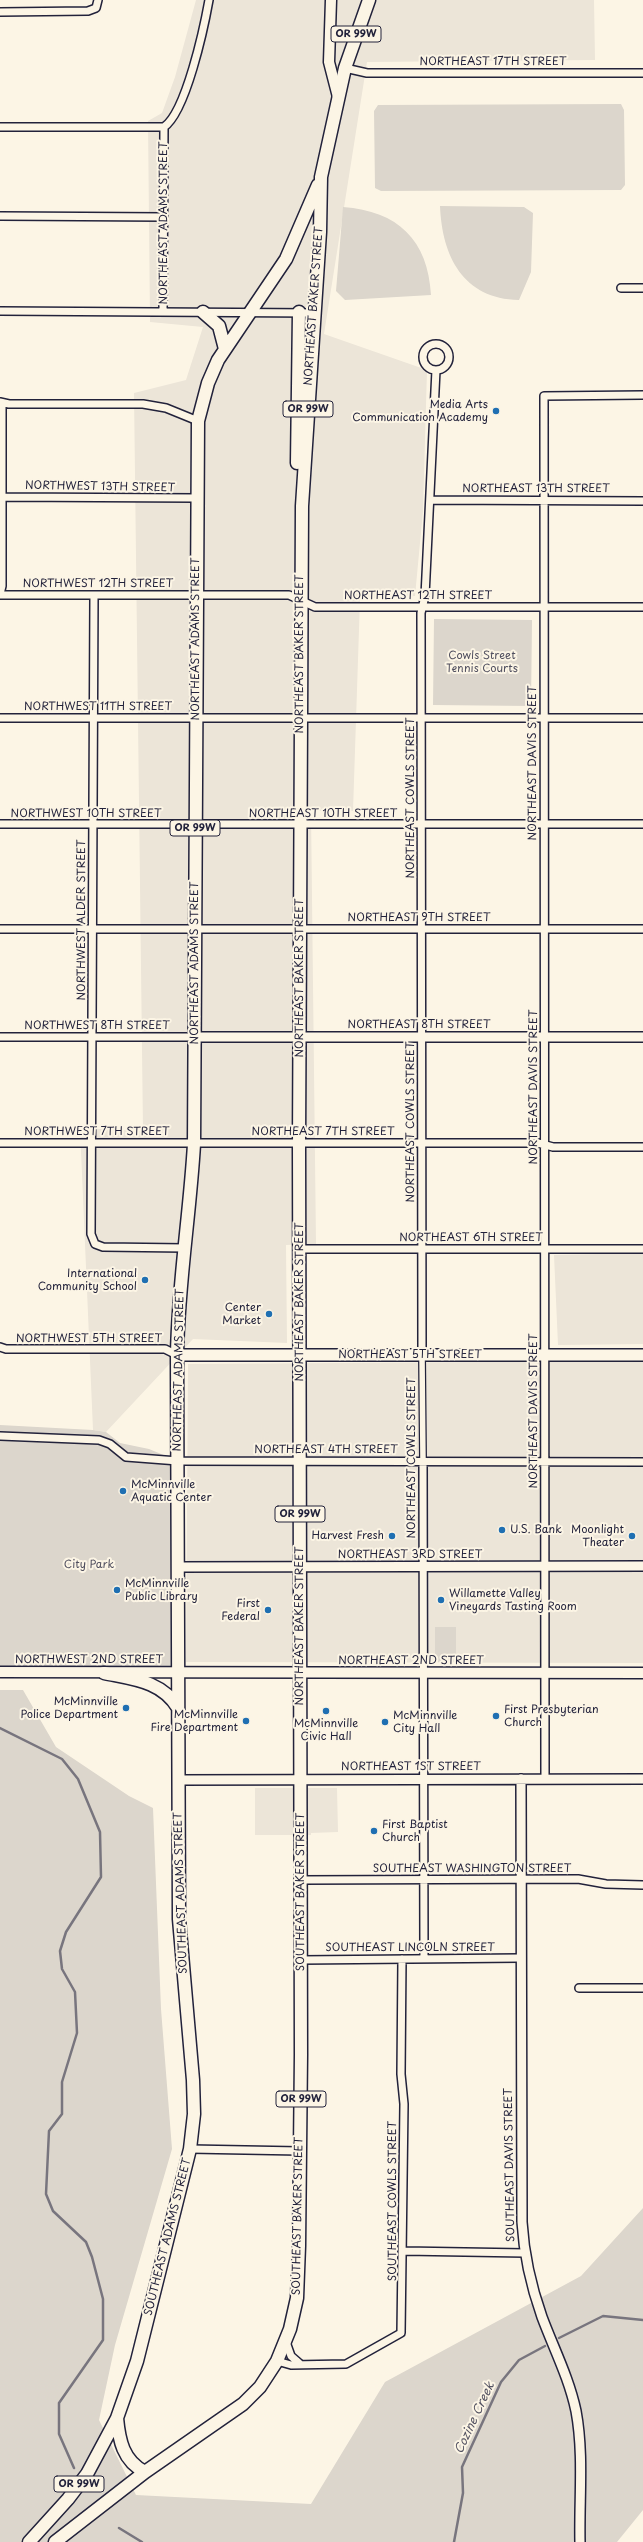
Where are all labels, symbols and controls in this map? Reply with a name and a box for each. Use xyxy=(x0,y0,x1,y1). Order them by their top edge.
road number: OR 99W xyxy=(331,26,381,42)
street label: NORTHEAST 17TH STREET xyxy=(420,55,566,69)
street label: NORTHEAST ADAMS STREET xyxy=(157,142,171,304)
street label: NORTHEAST BAKER STREET xyxy=(302,226,326,386)
place label: Media Arts Communication Academy xyxy=(352,398,488,424)
road number: OR 99W xyxy=(283,401,333,417)
marker: Media Arts Communication Academy xyxy=(491,406,501,416)
street label: NORTHWEST 13TH STREET xyxy=(25,479,175,495)
street label: NORTHEAST 13TH STREET xyxy=(462,482,610,496)
street label: NORTHEAST ADAMS STREET xyxy=(189,558,203,720)
street label: NORTHEAST BAKER STREET xyxy=(293,574,307,734)
street label: NORTHWEST 12TH STREET xyxy=(23,577,173,591)
street label: NORTHEAST 12TH STREET xyxy=(344,589,492,603)
park label: Cowls Street Tennis Courts xyxy=(446,649,518,675)
street label: NORTHEAST DAVIS STREET xyxy=(526,686,540,840)
street label: NORTHWEST 11TH STREET xyxy=(24,700,172,714)
street label: NORTHEAST COWLS STREET xyxy=(404,717,418,879)
street label: NORTHWEST 10TH STREET xyxy=(11,807,161,821)
street label: NORTHEAST 10TH STREET xyxy=(249,807,397,821)
road number: OR 99W xyxy=(170,820,220,836)
street label: NORTHWEST ALDER STREET xyxy=(75,839,89,1001)
street label: NORTHEAST ADAMS STREET xyxy=(188,882,202,1044)
street label: NORTHEAST BAKER STREET xyxy=(293,898,307,1058)
street label: NORTHEAST 9TH STREET xyxy=(348,911,490,925)
street label: NORTHEAST DAVIS STREET xyxy=(527,1010,541,1164)
street label: NORTHEAST 8TH STREET xyxy=(348,1018,490,1032)
street label: NORTHWEST 8TH STREET xyxy=(24,1019,170,1033)
street label: NORTHEAST COWLS STREET xyxy=(404,1041,418,1203)
street label: NORTHWEST 7TH STREET xyxy=(24,1125,170,1139)
street label: NORTHEAST 7TH STREET xyxy=(252,1125,394,1139)
street label: NORTHEAST BAKER STREET xyxy=(293,1222,307,1382)
street label: NORTHEAST 6TH STREET xyxy=(399,1231,543,1245)
place label: International Community School xyxy=(38,1267,137,1293)
marker: International Community School xyxy=(140,1275,150,1285)
street label: NORTHEAST ADAMS STREET xyxy=(171,1288,187,1452)
place label: Center Market xyxy=(222,1301,261,1327)
marker: Center Market xyxy=(264,1309,274,1319)
street label: NORTHWEST 5TH STREET xyxy=(16,1332,162,1346)
street label: NORTHEAST DAVIS STREET xyxy=(527,1334,541,1488)
street label: NORTHEAST 5TH STREET xyxy=(338,1348,482,1362)
street label: NORTHEAST COWLS STREET xyxy=(405,1377,419,1539)
street label: NORTHEAST 4TH STREET xyxy=(254,1443,398,1457)
place label: McMinnville Aquatic Center xyxy=(131,1478,212,1504)
marker: McMinnville Aquatic Center xyxy=(118,1486,128,1496)
road number: OR 99W xyxy=(275,1506,325,1522)
place label: U.S. Bank xyxy=(510,1523,562,1537)
place label: Moonlight Theater xyxy=(571,1523,624,1549)
marker: U.S. Bank xyxy=(497,1525,507,1535)
place label: Harvest Fresh xyxy=(311,1529,384,1543)
marker: Harvest Fresh xyxy=(387,1531,397,1541)
marker: Moonlight Theater xyxy=(627,1531,637,1541)
street label: NORTHEAST BAKER STREET xyxy=(293,1546,307,1706)
street label: NORTHEAST 3RD STREET xyxy=(338,1548,482,1562)
park label: City Park xyxy=(64,1558,114,1572)
place label: McMinnville Public Library xyxy=(125,1577,198,1603)
marker: McMinnville Public Library xyxy=(112,1585,122,1595)
place label: Willamette Valley Vineyards Tasting Room xyxy=(449,1587,577,1613)
marker: Willamette Valley Vineyards Tasting Room xyxy=(436,1595,446,1605)
place label: First Federal xyxy=(221,1597,260,1623)
marker: First Federal xyxy=(263,1605,273,1615)
street label: NORTHWEST 2ND STREET xyxy=(15,1653,163,1667)
street label: NORTHEAST 2ND STREET xyxy=(338,1654,484,1668)
place label: McMinnville Police Department xyxy=(20,1695,118,1721)
marker: McMinnville Police Department xyxy=(121,1703,131,1713)
place label: First Presbyterian Church xyxy=(504,1703,599,1729)
marker: McMinnville Civic Hall xyxy=(321,1706,331,1716)
place label: McMinnville Fire Department xyxy=(151,1708,238,1734)
place label: McMinnville City Hall xyxy=(393,1709,457,1735)
marker: First Presbyterian Church xyxy=(491,1711,501,1721)
marker: McMinnville Fire Department xyxy=(241,1716,251,1726)
place label: McMinnville Civic Hall xyxy=(294,1717,358,1743)
marker: McMinnville City Hall xyxy=(380,1717,390,1727)
street label: NORTHEAST 1ST STREET xyxy=(341,1760,481,1774)
street label: SOUTHEAST ADAMS STREET xyxy=(172,1812,190,1974)
street label: SOUTHEAST BAKER STREET xyxy=(294,1813,308,1971)
place label: First Baptist Church xyxy=(382,1818,448,1844)
marker: First Baptist Church xyxy=(369,1826,379,1836)
street label: SOUTHEAST WASHINGTON STREET xyxy=(373,1862,571,1876)
street label: SOUTHEAST LINCOLN STREET xyxy=(325,1941,495,1955)
street label: SOUTHEAST DAVIS STREET xyxy=(502,2088,518,2242)
road number: OR 99W xyxy=(276,2091,326,2107)
street label: SOUTHEAST COWLS STREET xyxy=(386,2121,400,2281)
street label: SOUTHEAST BAKER STREET xyxy=(290,2137,306,2295)
street label: SOUTHEAST ADAMS STREET xyxy=(142,2157,194,2317)
water label: Cozine Creek xyxy=(452,2380,498,2456)
road number: OR 99W xyxy=(54,2476,104,2492)

